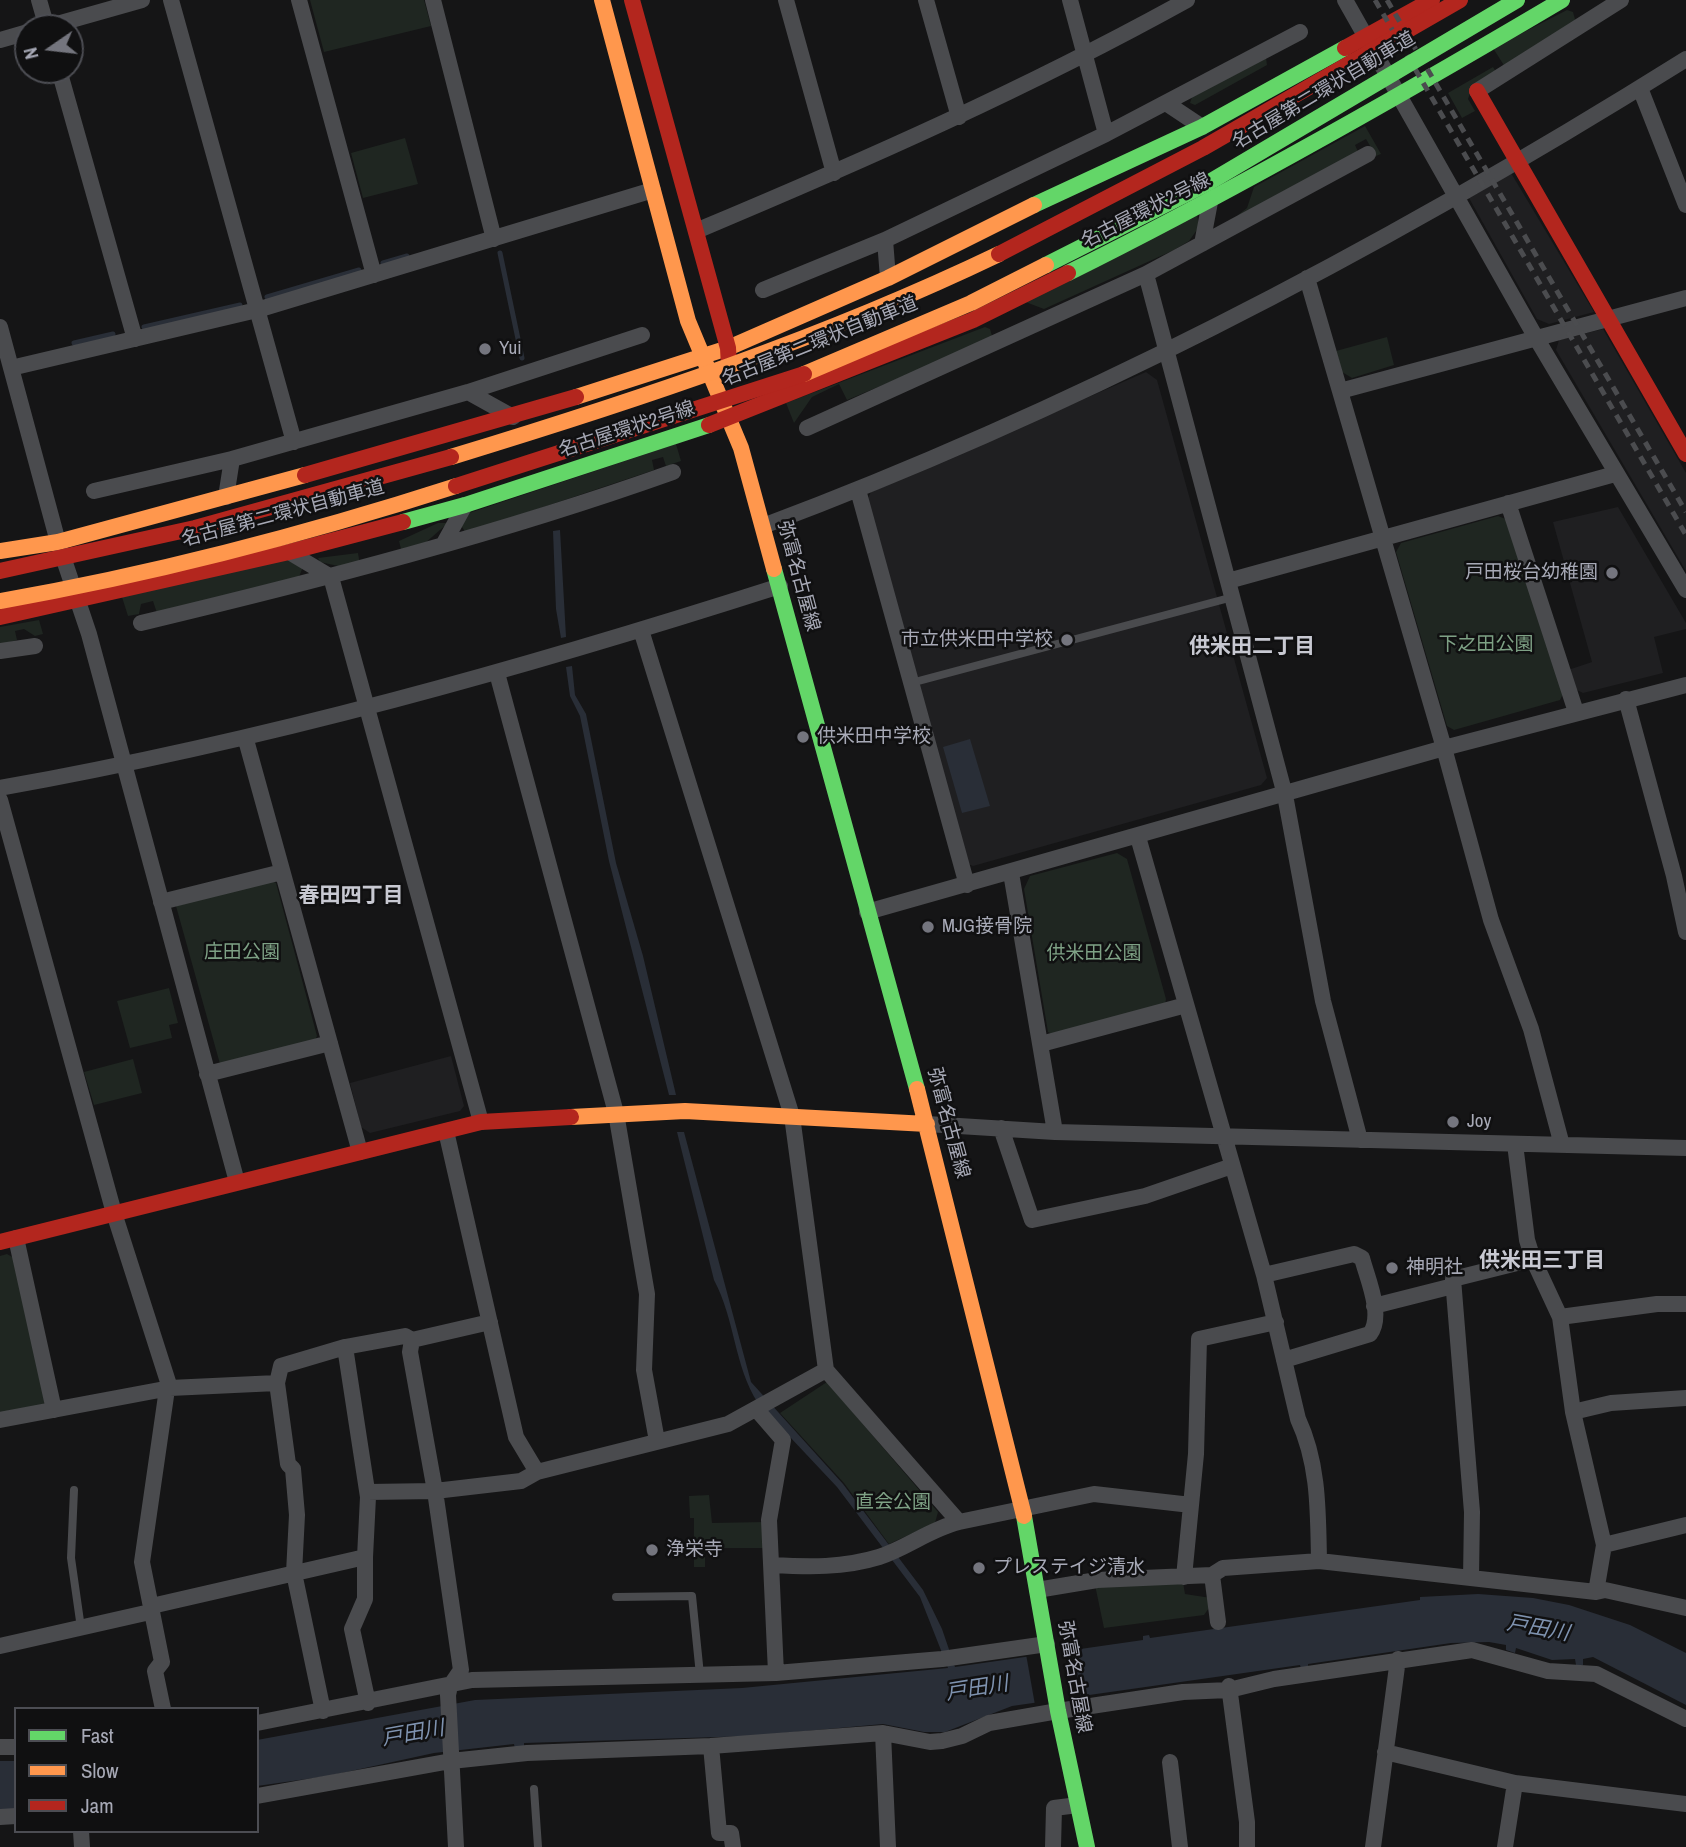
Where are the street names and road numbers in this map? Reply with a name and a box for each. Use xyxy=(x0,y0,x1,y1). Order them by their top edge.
street label: 名古屋第二環状自動車道 xyxy=(1229,27,1419,155)
street label: 名古屋環状2号線 xyxy=(1078,169,1214,253)
street label: 名古屋第二環状自動車道 xyxy=(719,292,921,392)
street label: 名古屋環状2号線 xyxy=(556,397,698,463)
street label: 名古屋第二環状自動車道 xyxy=(179,476,387,552)
street label: 弥富名古屋線 xyxy=(772,518,824,634)
street label: 弥富名古屋線 xyxy=(922,1065,974,1181)
street label: 弥富名古屋線 xyxy=(1053,1619,1095,1735)

